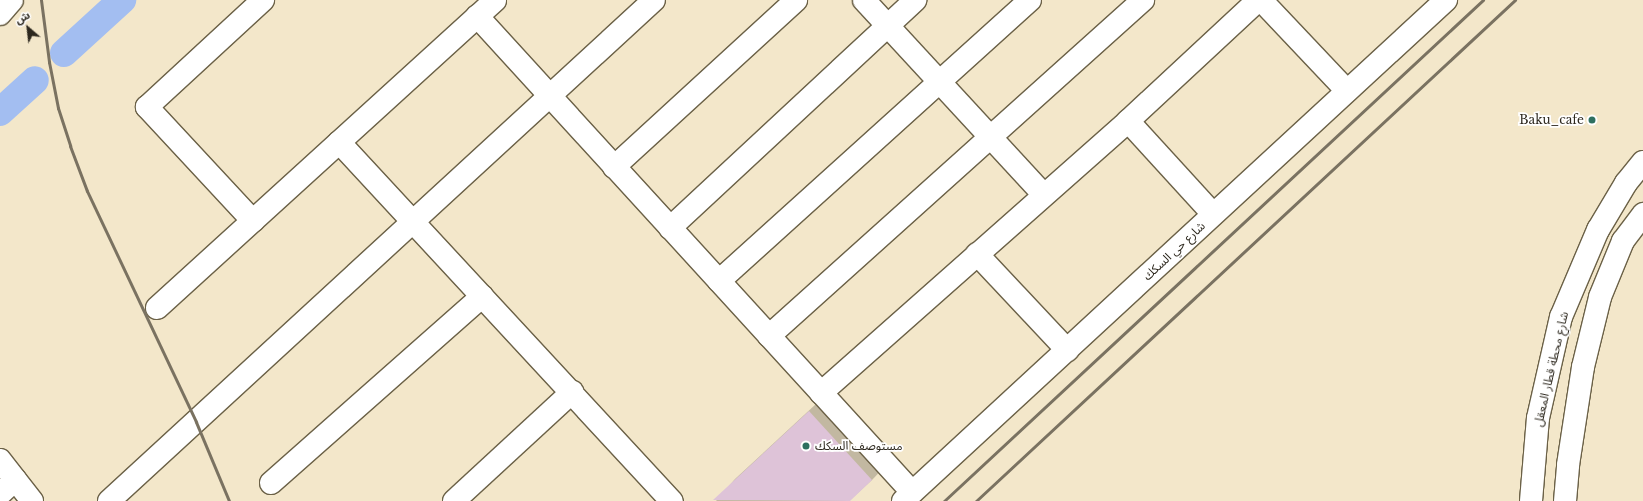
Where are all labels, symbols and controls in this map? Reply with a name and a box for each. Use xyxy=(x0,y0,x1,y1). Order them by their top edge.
north arrow xyxy=(8,8,48,48)
text: ش xyxy=(12,8,32,27)
place label: Baku_cafe xyxy=(1519,113,1584,127)
marker: Baku_cafe xyxy=(1587,115,1597,125)
street label: شارع حي السكك xyxy=(1140,219,1208,283)
street label: شارع محطة قطار المعقل xyxy=(1531,310,1571,428)
place label: مستوصف السكك xyxy=(815,439,902,453)
marker: مستوصف السكك xyxy=(800,440,812,452)

